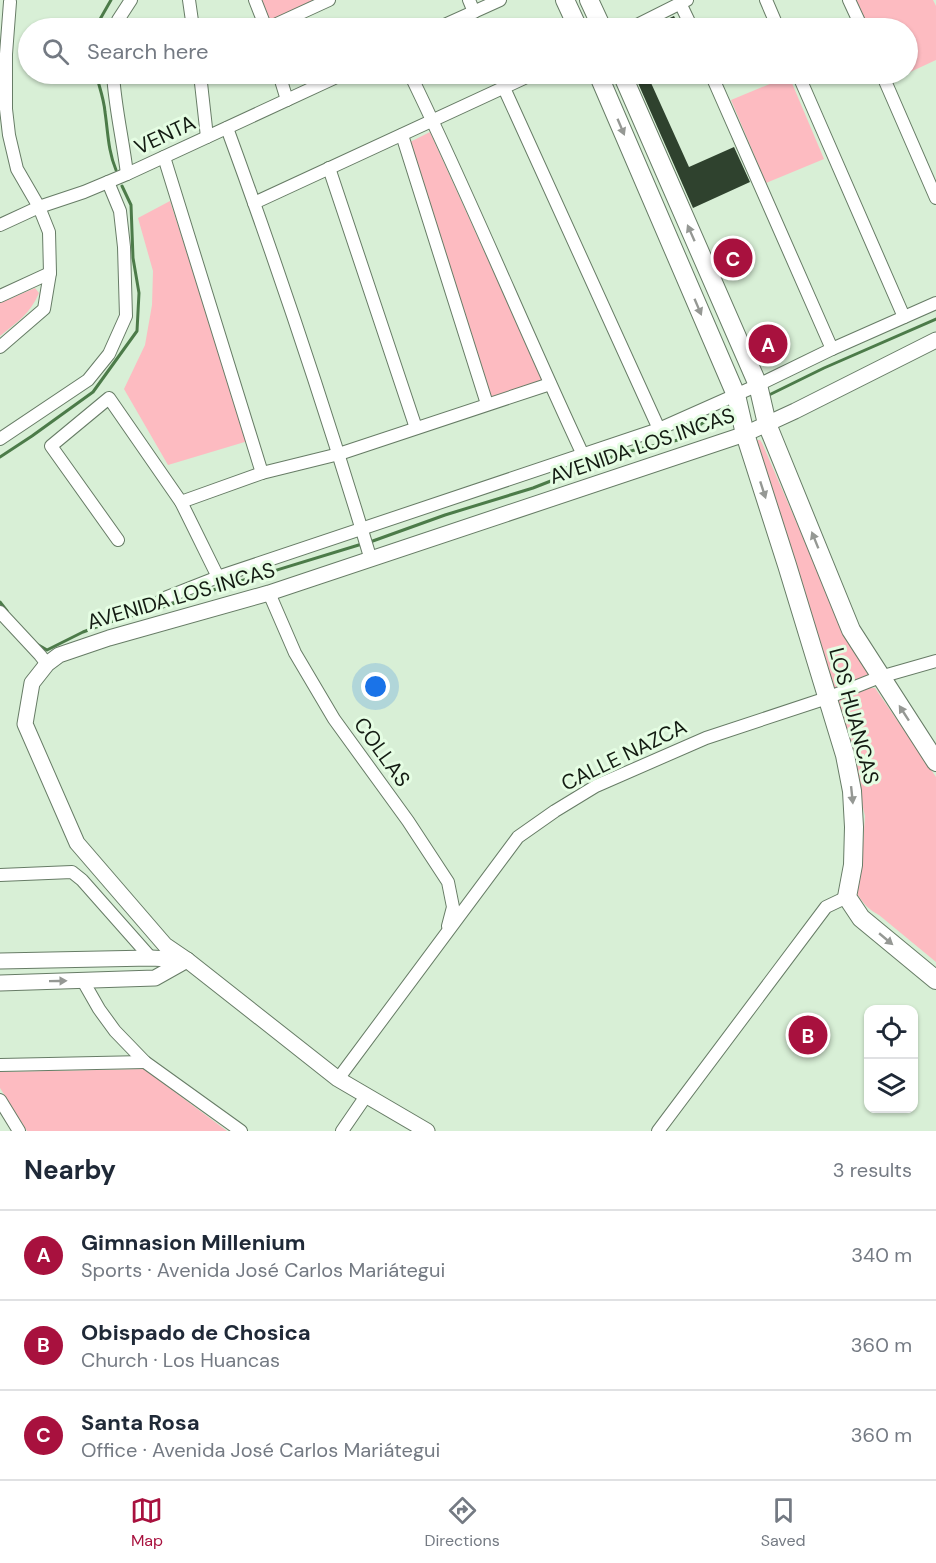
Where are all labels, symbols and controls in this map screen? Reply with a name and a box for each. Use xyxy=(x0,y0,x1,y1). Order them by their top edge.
search box xyxy=(18,18,918,84)
icon: search xyxy=(39,35,72,68)
text: Search here xyxy=(87,37,208,66)
street label: VENTA xyxy=(130,109,200,161)
one-way arrow xyxy=(616,119,626,137)
one-way arrow xyxy=(687,225,696,242)
pin: C xyxy=(714,236,752,280)
one-way arrow xyxy=(693,298,703,316)
pin: A xyxy=(748,322,788,366)
street label: AVENIDA LOS INCAS xyxy=(546,401,738,491)
one-way arrow xyxy=(759,481,768,499)
one-way arrow xyxy=(810,531,820,549)
street label: AVENIDA LOS INCAS xyxy=(84,556,278,636)
street label: LOS HUANCAS xyxy=(822,645,886,787)
your location xyxy=(361,672,390,701)
one-way arrow xyxy=(899,705,910,721)
street label: COLLAS xyxy=(347,712,417,792)
street label: CALLE NAZCA xyxy=(557,713,691,797)
one-way arrow xyxy=(847,786,857,805)
one-way arrow xyxy=(878,932,893,945)
one-way arrow xyxy=(49,977,68,986)
map controls xyxy=(864,1005,918,1113)
button: locate xyxy=(864,1005,918,1059)
pin: B xyxy=(788,1012,828,1058)
button: layers xyxy=(864,1059,918,1113)
text: Nearby xyxy=(24,1153,116,1187)
text: 3 results xyxy=(833,1157,912,1183)
text: Gimnasion Millenium xyxy=(81,1228,306,1257)
text: A xyxy=(36,1242,51,1268)
text: 340 m xyxy=(851,1242,912,1268)
text: Sports · Avenida José Carlos Mariátegui xyxy=(81,1257,445,1283)
text: Obispado de Chosica xyxy=(81,1318,311,1347)
text: B xyxy=(37,1332,50,1358)
text: 360 m xyxy=(851,1332,912,1358)
text: Church · Los Huancas xyxy=(81,1347,280,1373)
text: Santa Rosa xyxy=(81,1408,200,1437)
text: C xyxy=(36,1422,51,1448)
text: 360 m xyxy=(851,1422,912,1448)
text: Office · Avenida José Carlos Mariátegui xyxy=(81,1437,440,1463)
tab: Map xyxy=(130,1494,163,1551)
tab: Directions xyxy=(424,1494,500,1551)
tab: Saved xyxy=(761,1494,806,1551)

